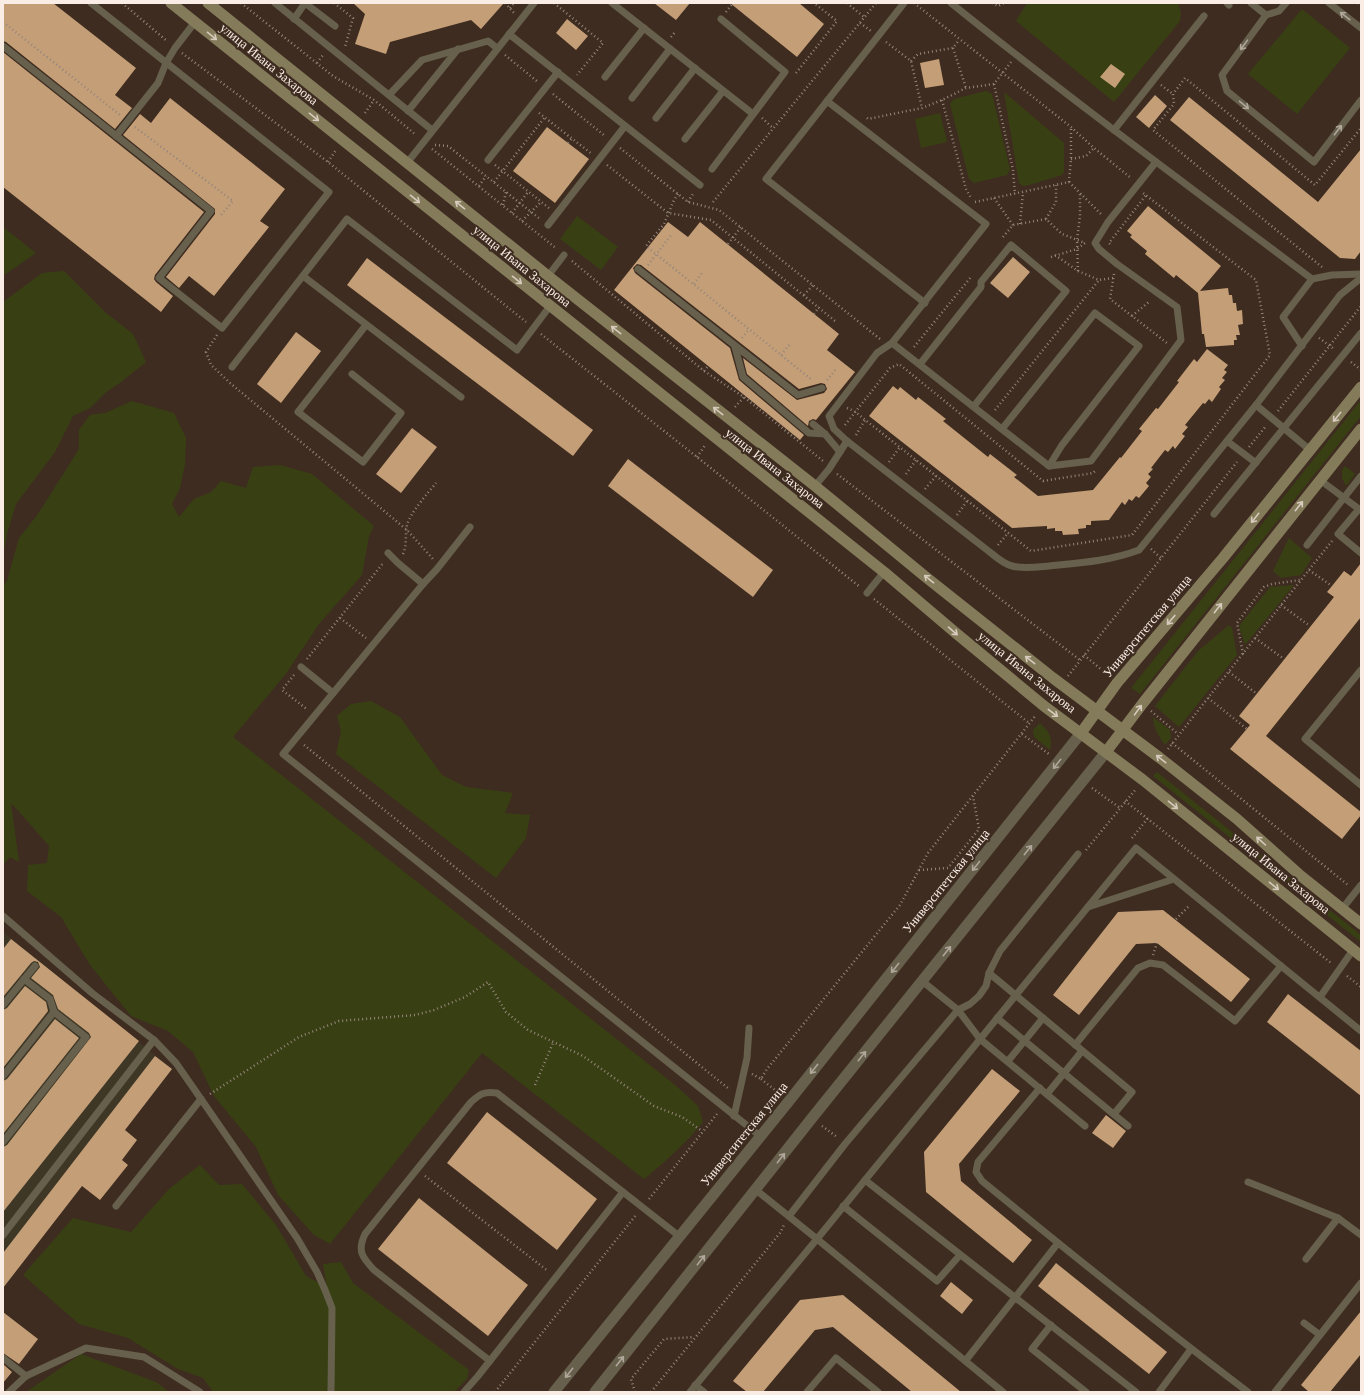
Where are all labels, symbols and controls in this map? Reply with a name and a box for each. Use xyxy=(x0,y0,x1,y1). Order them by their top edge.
one-way arrow xyxy=(1339,11,1350,20)
street label: улица Ивана Захарова xyxy=(217,20,321,108)
one-way arrow xyxy=(207,32,218,40)
one-way arrow xyxy=(1239,40,1248,51)
one-way arrow xyxy=(1239,101,1250,110)
one-way arrow xyxy=(308,113,319,122)
one-way arrow xyxy=(1334,124,1343,135)
one-way arrow xyxy=(410,194,421,203)
one-way arrow xyxy=(454,201,465,210)
street label: улица Ивана Захарова xyxy=(470,222,574,310)
one-way arrow xyxy=(511,275,522,284)
one-way arrow xyxy=(611,326,622,334)
one-way arrow xyxy=(713,406,724,415)
one-way arrow xyxy=(1332,412,1341,423)
street label: улица Ивана Захарова xyxy=(722,425,828,511)
one-way arrow xyxy=(1295,501,1304,512)
one-way arrow xyxy=(1251,513,1259,524)
street label: Университетская улица xyxy=(1100,571,1194,680)
one-way arrow xyxy=(923,575,934,583)
one-way arrow xyxy=(1214,603,1223,614)
one-way arrow xyxy=(1166,615,1175,625)
one-way arrow xyxy=(947,626,958,635)
street label: улица Ивана Захарова xyxy=(975,628,1079,716)
one-way arrow xyxy=(1025,655,1036,664)
one-way arrow xyxy=(1134,705,1142,716)
one-way arrow xyxy=(1048,709,1059,717)
one-way arrow xyxy=(1155,754,1166,763)
one-way arrow xyxy=(1053,759,1061,770)
one-way arrow xyxy=(1168,800,1179,809)
street label: Университетская улица xyxy=(899,826,993,936)
street label: улица Ивана Захарова xyxy=(1229,829,1333,917)
one-way arrow xyxy=(1257,837,1267,846)
one-way arrow xyxy=(1024,844,1033,855)
one-way arrow xyxy=(972,860,980,871)
one-way arrow xyxy=(1269,882,1280,891)
one-way arrow xyxy=(942,945,951,956)
one-way arrow xyxy=(891,962,899,973)
one-way arrow xyxy=(858,1050,866,1061)
one-way arrow xyxy=(809,1064,818,1075)
street label: Университетская улица xyxy=(697,1079,791,1189)
one-way arrow xyxy=(777,1152,785,1163)
one-way arrow xyxy=(696,1254,705,1265)
one-way arrow xyxy=(615,1356,624,1367)
one-way arrow xyxy=(564,1368,573,1379)

